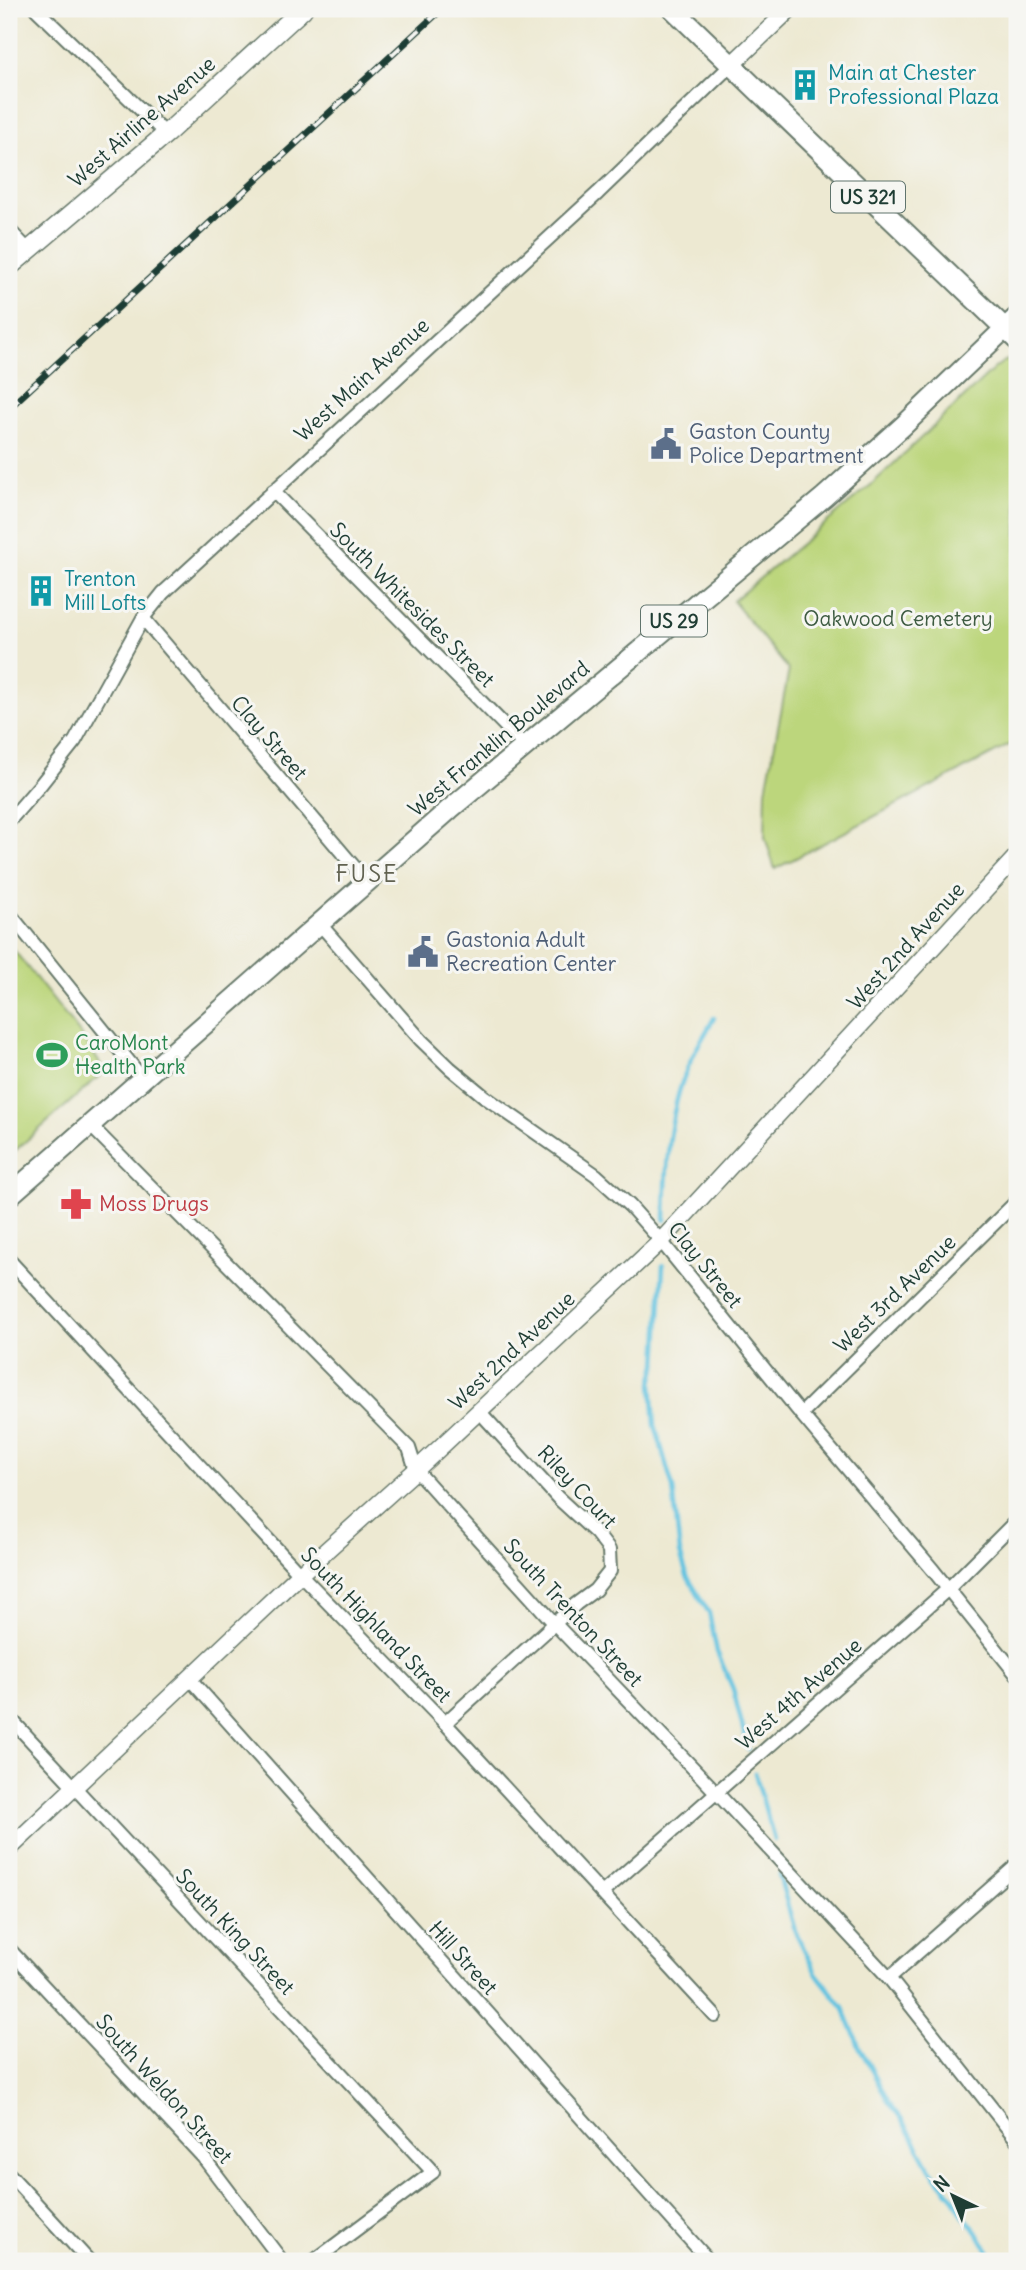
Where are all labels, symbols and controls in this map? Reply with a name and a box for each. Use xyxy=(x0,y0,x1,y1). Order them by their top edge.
street label: West Airline Avenue xyxy=(63,50,221,193)
place label: Main at Chester Professional Plaza xyxy=(828,59,999,110)
building icon: Main at Chester Professional Plaza xyxy=(788,68,822,102)
road number: US 321 xyxy=(831,182,905,212)
street label: West Main Avenue xyxy=(289,312,435,447)
place label: Gaston County Police Department xyxy=(689,418,864,469)
public building icon: Gaston County Police Department xyxy=(649,427,683,461)
street label: South Whitesides Street xyxy=(324,516,501,693)
place label: Trenton Mill Lofts xyxy=(64,565,146,616)
building icon: Trenton Mill Lofts xyxy=(24,574,58,608)
park label: Oakwood Cemetery xyxy=(803,605,993,632)
road number: US 29 xyxy=(641,606,707,636)
street label: West Franklin Boulevard xyxy=(402,655,595,822)
street label: Clay Street xyxy=(225,690,313,786)
district label: FUSE xyxy=(335,859,399,888)
street label: West 2nd Avenue xyxy=(841,876,970,1015)
place label: Gastonia Adult Recreation Center xyxy=(446,926,617,977)
public building icon: Gastonia Adult Recreation Center xyxy=(406,935,440,969)
place label: CaroMont Health Park xyxy=(75,1029,186,1080)
sports icon: CaroMont Health Park xyxy=(35,1038,69,1072)
pharmacy icon: Moss Drugs xyxy=(59,1187,93,1221)
place label: Moss Drugs xyxy=(99,1190,209,1217)
street label: Clay Street xyxy=(662,1216,748,1313)
street label: West 3rd Avenue xyxy=(828,1229,961,1359)
street label: West 2nd Avenue xyxy=(443,1285,580,1416)
street label: Riley Court xyxy=(532,1439,623,1534)
street label: South Trenton Street xyxy=(498,1533,649,1692)
street label: South Highland Street xyxy=(295,1541,458,1708)
street label: West 4th Avenue xyxy=(730,1632,867,1756)
street label: South King Street xyxy=(170,1863,301,2000)
street label: Hill Street xyxy=(423,1915,504,2000)
street label: South Weldon Street xyxy=(90,2008,239,2169)
north arrow xyxy=(918,2162,988,2232)
text: N xyxy=(928,2170,954,2197)

